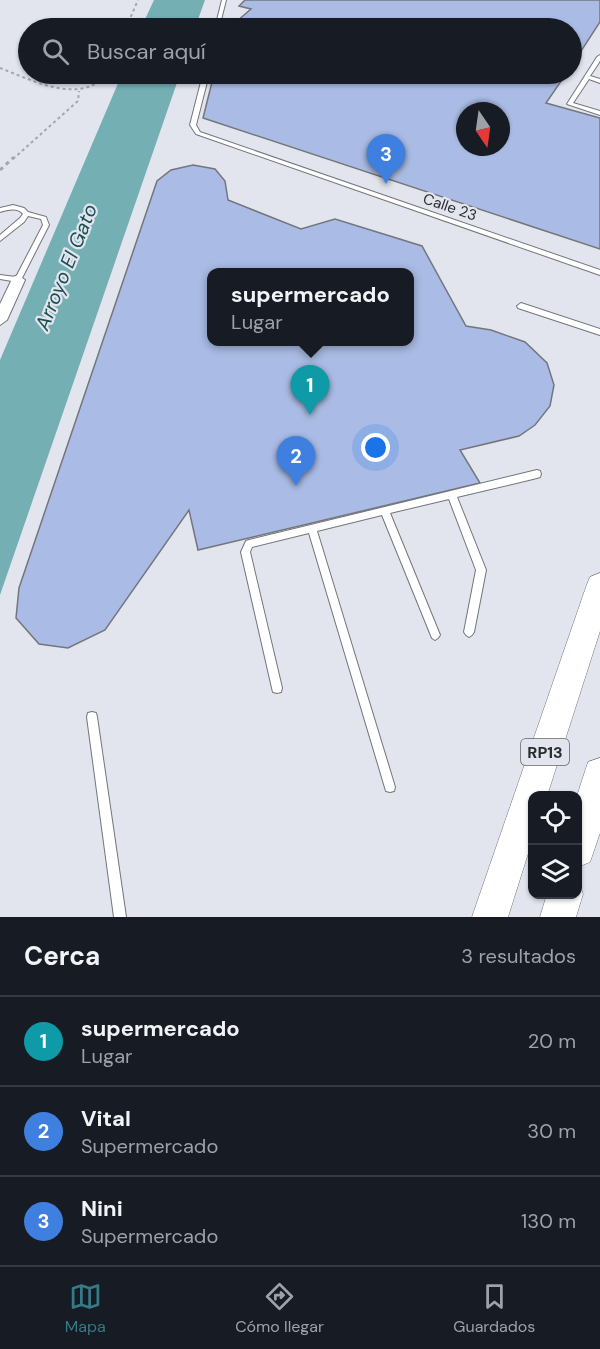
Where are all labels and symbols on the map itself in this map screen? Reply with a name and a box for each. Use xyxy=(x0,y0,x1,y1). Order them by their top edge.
north arrow xyxy=(456,102,510,156)
pin: 3 xyxy=(366,134,406,184)
street label: Calle 23 xyxy=(420,188,480,226)
water label: Arroyo El Gato xyxy=(28,200,103,335)
pin: 1 xyxy=(290,366,330,415)
your location xyxy=(361,433,390,462)
pin: 2 xyxy=(276,436,316,486)
road number: RP13 xyxy=(521,739,569,765)

